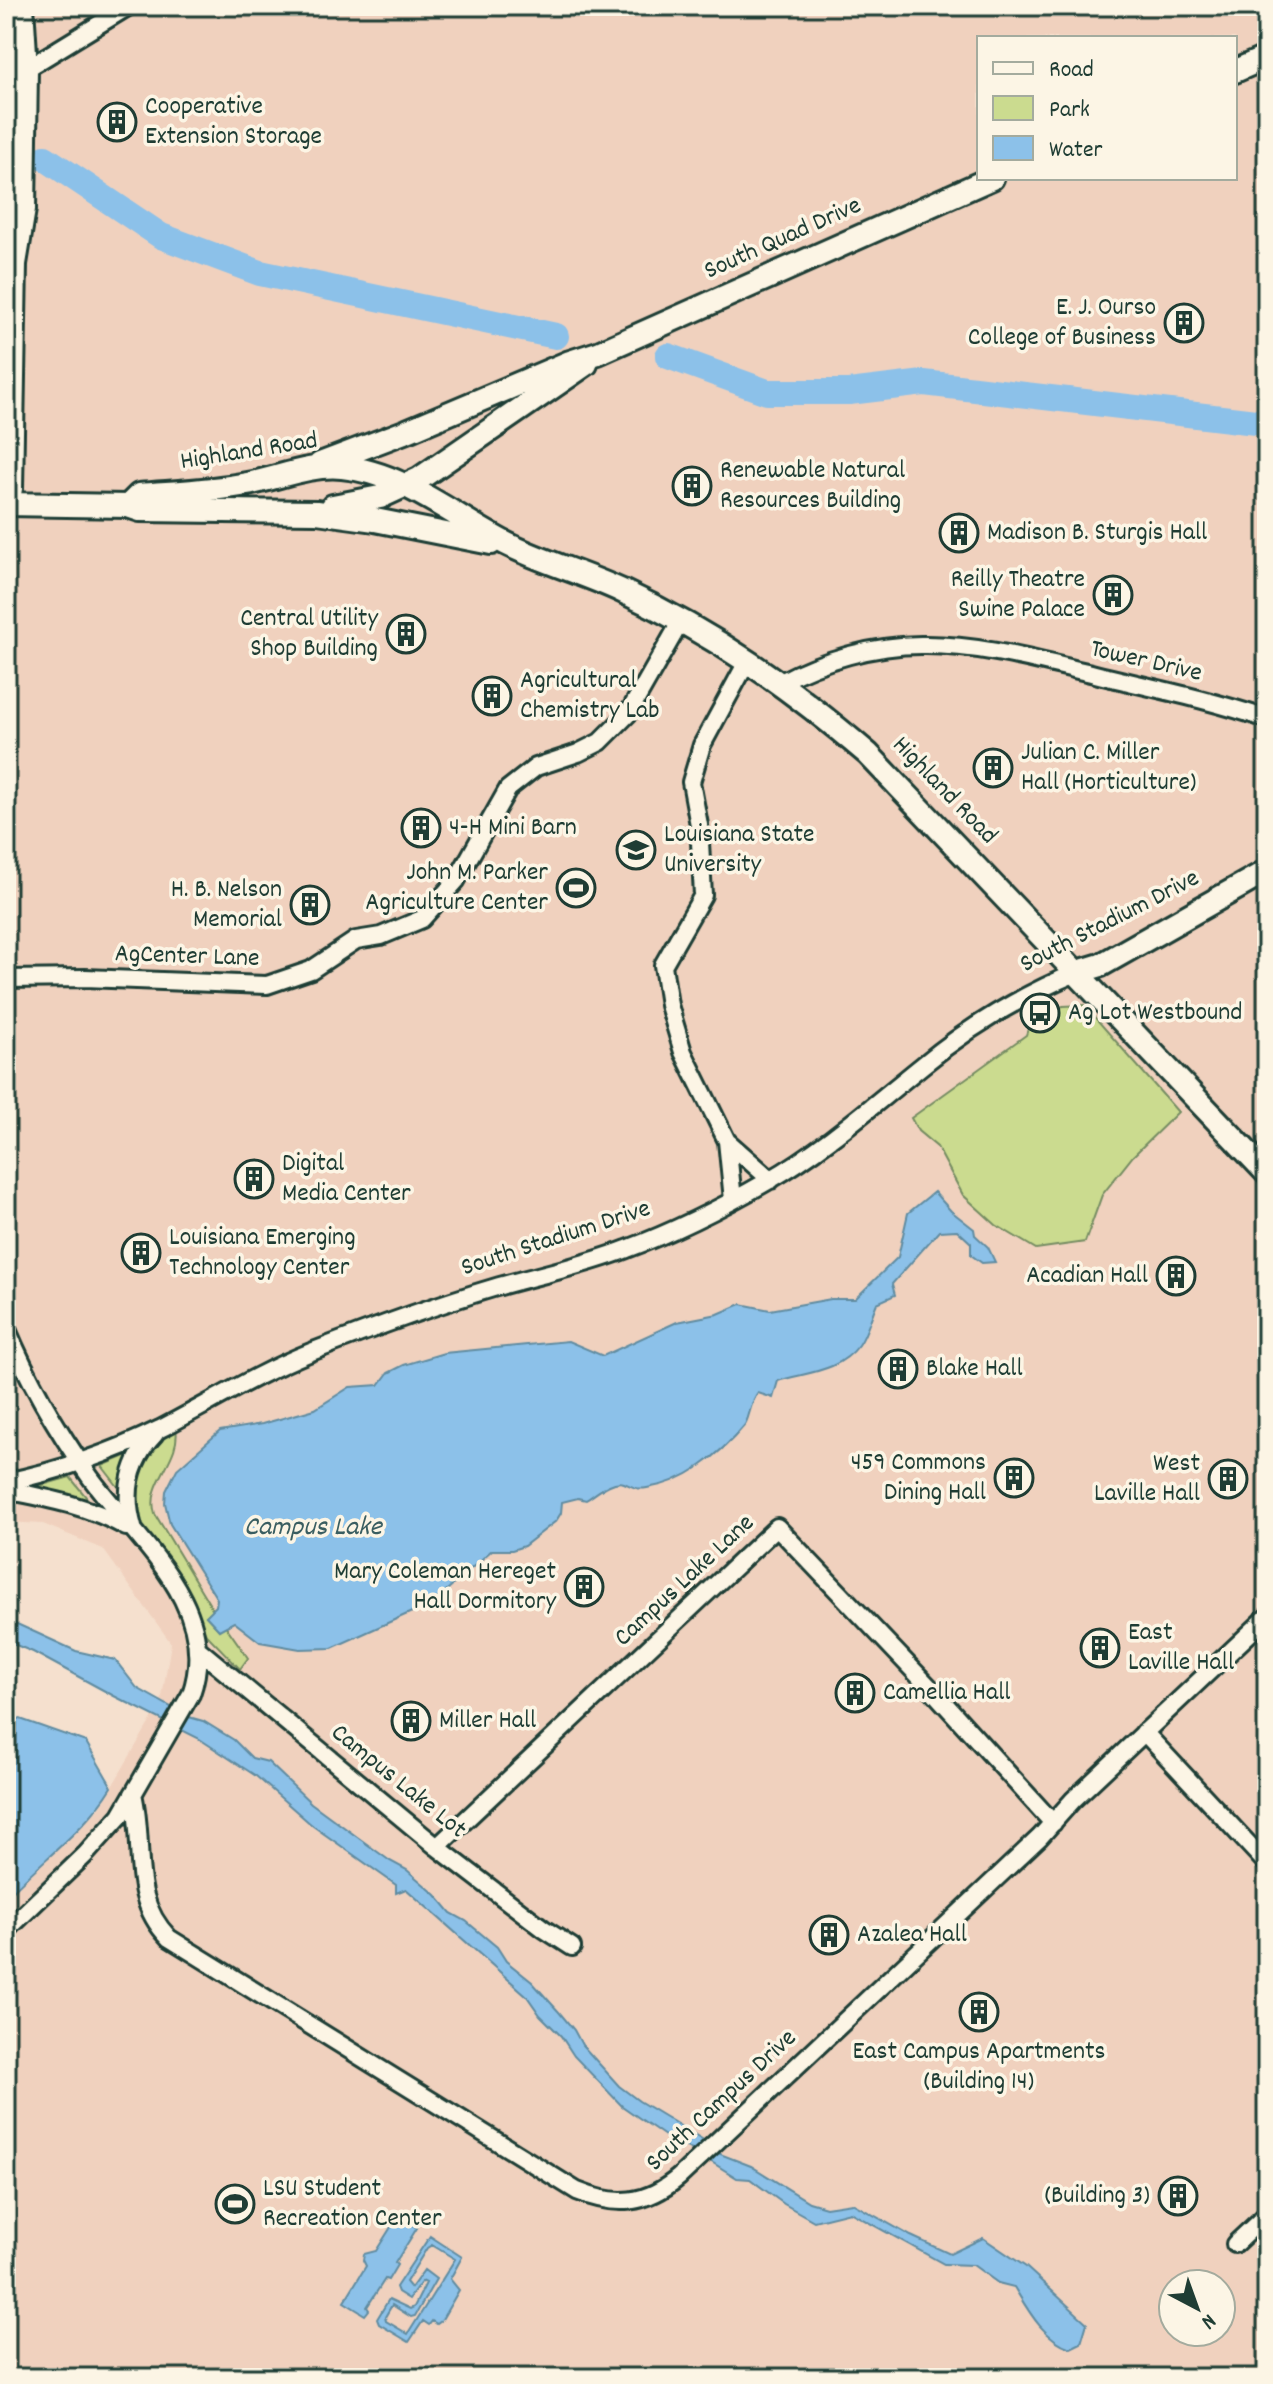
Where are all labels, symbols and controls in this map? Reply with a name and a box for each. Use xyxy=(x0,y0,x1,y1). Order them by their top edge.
legend xyxy=(977,36,1237,180)
text: Road xyxy=(1049,54,1094,88)
place label: Cooperative Extension Storage xyxy=(145,89,322,156)
text: Park xyxy=(1049,94,1090,128)
building icon: Cooperative Extension Storage xyxy=(96,101,138,143)
text: Water xyxy=(1049,134,1102,168)
street label: South Quad Drive xyxy=(699,188,867,290)
place label: E. J. Ourso College of Business xyxy=(968,290,1156,357)
building icon: E. J. Ourso College of Business xyxy=(1163,302,1205,344)
street label: Highland Road xyxy=(178,423,320,481)
place label: Renewable Natural Resources Building xyxy=(720,453,905,520)
building icon: Renewable Natural Resources Building xyxy=(671,465,713,507)
building icon: Madison B. Sturgis Hall xyxy=(938,512,980,554)
place label: Madison B. Sturgis Hall xyxy=(987,515,1207,552)
place label: Reilly Theatre Swine Palace xyxy=(951,562,1085,629)
building icon: Reilly Theatre Swine Palace xyxy=(1092,574,1134,616)
place label: Central Utility Shop Building xyxy=(240,601,378,668)
building icon: Central Utility Shop Building xyxy=(385,613,427,655)
street label: Tower Drive xyxy=(1087,631,1205,693)
place label: Agricultural Chemistry Lab xyxy=(520,663,660,730)
building icon: Agricultural Chemistry Lab xyxy=(471,675,513,717)
street label: Highland Road xyxy=(883,728,1005,854)
place label: Julian C. Miller Hall (Horticulture) xyxy=(1021,735,1196,802)
building icon: Julian C. Miller Hall (Horticulture) xyxy=(972,747,1014,789)
building icon: 4-H Mini Barn xyxy=(400,807,442,849)
place label: 4-H Mini Barn xyxy=(449,810,577,847)
place label: Louisiana State University xyxy=(664,817,815,884)
school or university icon: Louisiana State University xyxy=(615,829,657,871)
place label: John M. Parker Agriculture Center xyxy=(365,855,548,922)
street label: South Stadium Drive xyxy=(1014,861,1206,983)
sports icon: John M. Parker Agriculture Center xyxy=(555,867,597,909)
place label: H. B. Nelson Memorial xyxy=(171,872,282,939)
building icon: H. B. Nelson Memorial xyxy=(289,884,331,926)
street label: AgCenter Lane xyxy=(114,936,260,978)
bus stop icon: Ag Lot Westbound xyxy=(1019,992,1061,1034)
place label: Ag Lot Westbound xyxy=(1068,995,1242,1032)
place label: Digital Media Center xyxy=(282,1146,411,1213)
building icon: Digital Media Center xyxy=(233,1158,275,1200)
street label: South Stadium Drive xyxy=(457,1191,655,1287)
place label: Louisiana Emerging Technology Center xyxy=(169,1220,356,1287)
building icon: Louisiana Emerging Technology Center xyxy=(120,1232,162,1274)
building icon: Acadian Hall xyxy=(1155,1255,1197,1297)
place label: Acadian Hall xyxy=(1026,1258,1148,1295)
building icon: Blake Hall xyxy=(877,1348,919,1390)
place label: Blake Hall xyxy=(926,1351,1023,1388)
place label: 459 Commons Dining Hall xyxy=(851,1445,986,1512)
place label: West Laville Hall xyxy=(1094,1446,1200,1513)
building icon: 459 Commons Dining Hall xyxy=(993,1457,1035,1499)
building icon: West Laville Hall xyxy=(1207,1458,1249,1500)
street label: Campus Lake Lane xyxy=(607,1506,763,1656)
water label: Campus Lake xyxy=(244,1509,384,1549)
place label: Mary Coleman Hereget Hall Dormitory xyxy=(334,1554,556,1621)
building icon: Mary Coleman Hereget Hall Dormitory xyxy=(563,1566,605,1608)
place label: East Laville Hall xyxy=(1128,1615,1234,1682)
building icon: East Laville Hall xyxy=(1079,1627,1121,1669)
building icon: Camellia Hall xyxy=(834,1672,876,1714)
place label: Camellia Hall xyxy=(883,1675,1011,1712)
building icon: Miller Hall xyxy=(390,1700,432,1742)
place label: Miller Hall xyxy=(439,1703,536,1740)
street label: Campus Lake Lot xyxy=(322,1715,474,1849)
building icon: Azalea Hall xyxy=(808,1914,850,1956)
place label: Azalea Hall xyxy=(857,1917,967,1954)
building icon: East Campus Apartments (Building 14) xyxy=(958,1991,1000,2033)
street label: South Campus Drive xyxy=(638,2021,806,2181)
place label: East Campus Apartments (Building 14) xyxy=(853,2034,1105,2101)
place label: LSU Student Recreation Center xyxy=(263,2171,442,2238)
building icon: (Building 3) xyxy=(1157,2175,1199,2217)
place label: (Building 3) xyxy=(1045,2178,1150,2215)
sports icon: LSU Student Recreation Center xyxy=(214,2183,256,2225)
north arrow xyxy=(1157,2268,1237,2348)
text: N xyxy=(1193,2305,1222,2336)

